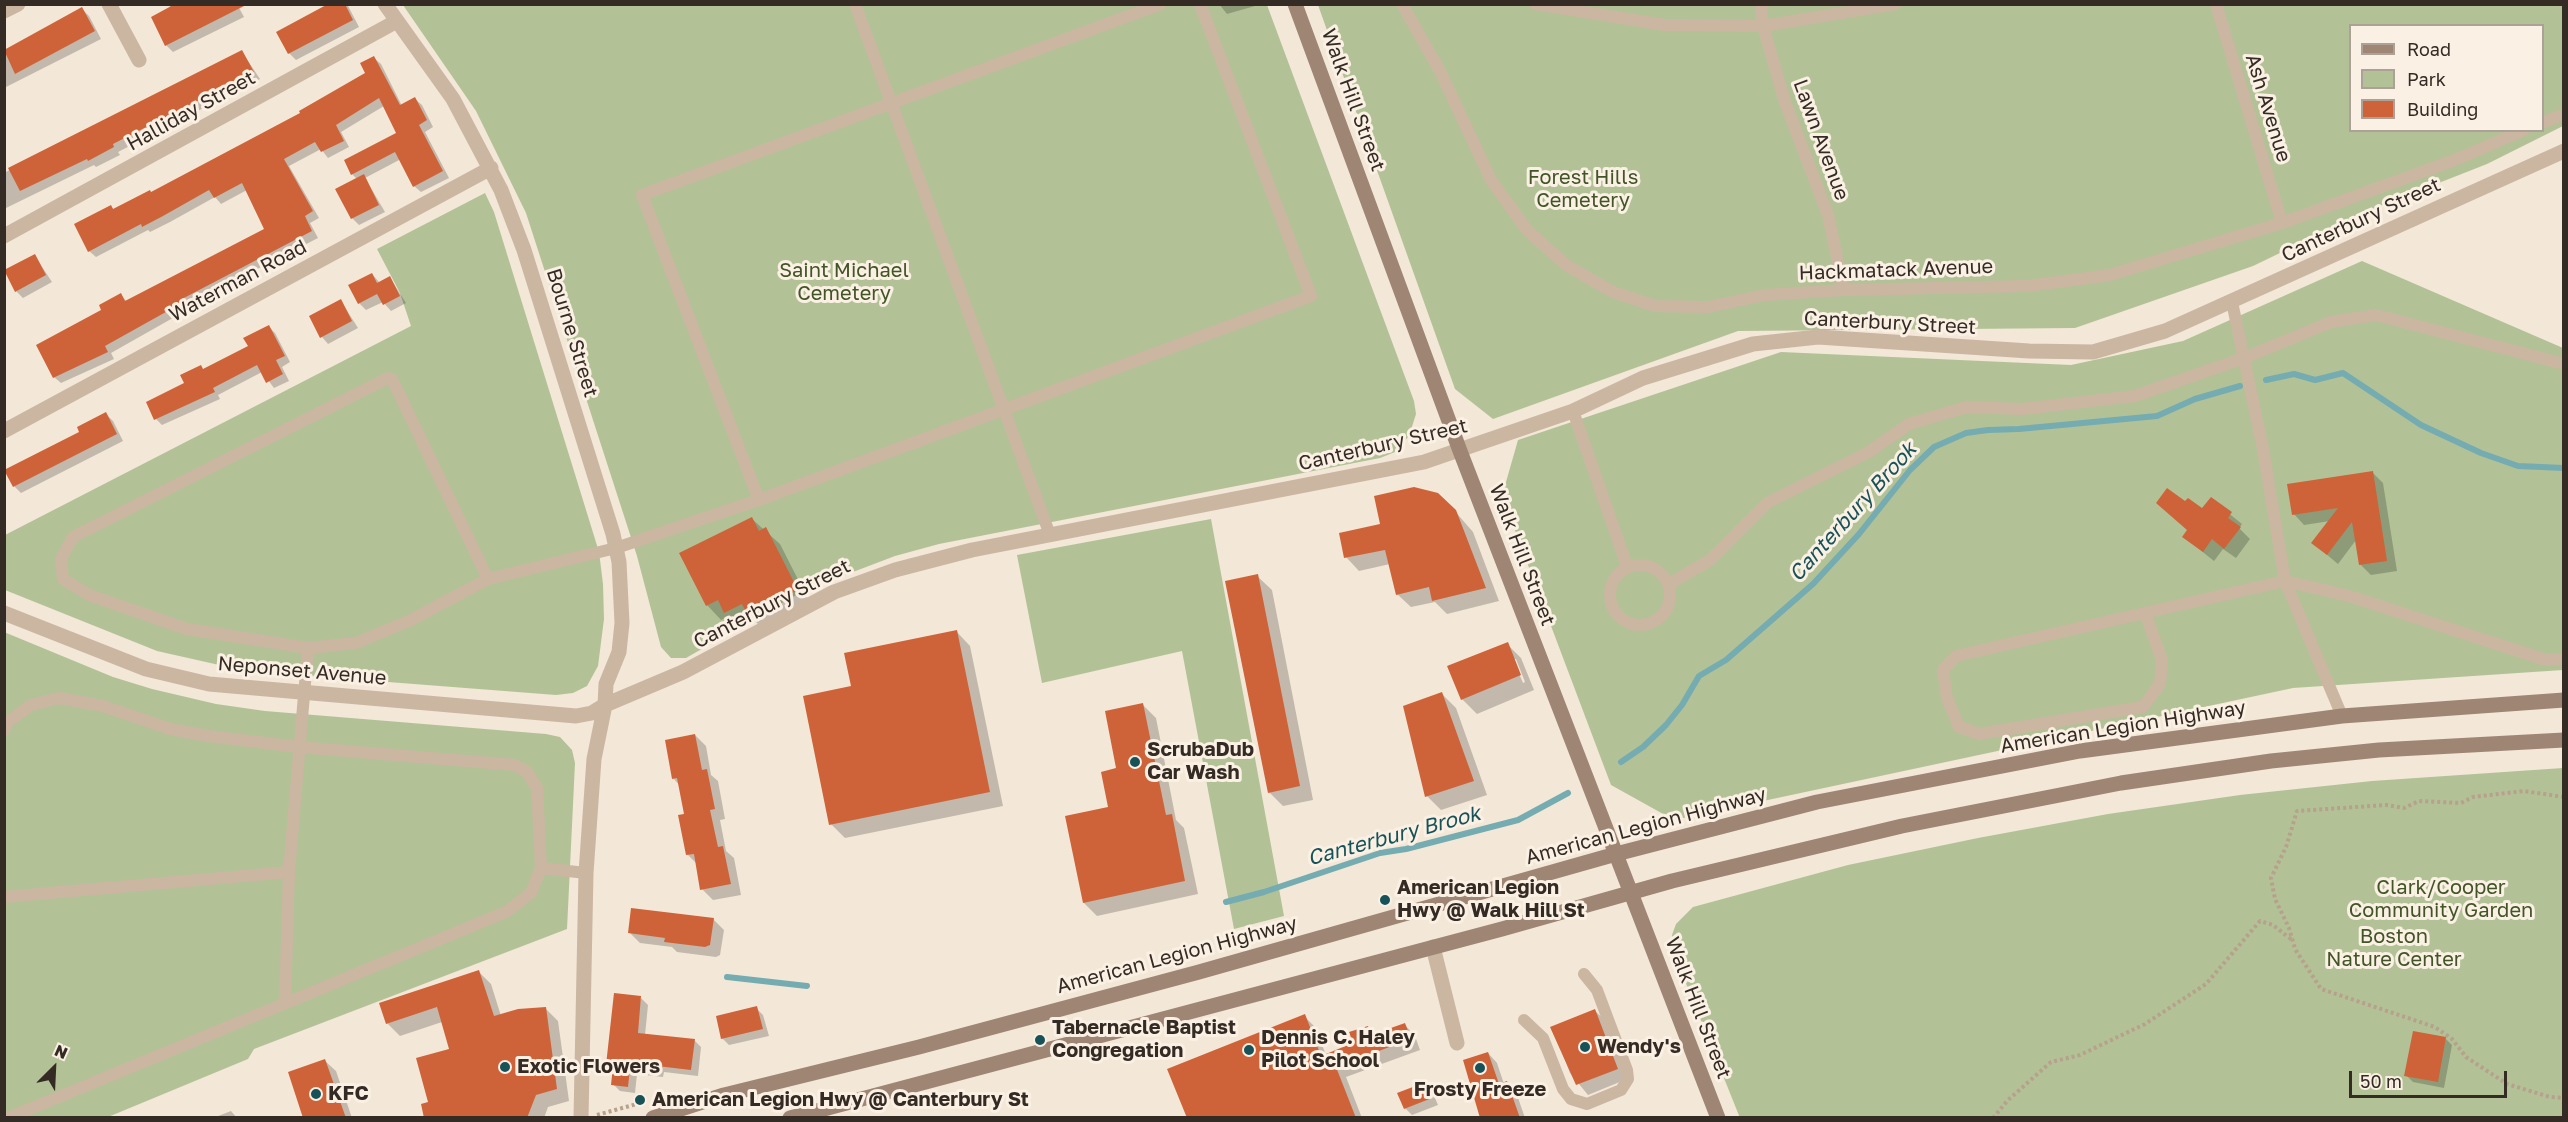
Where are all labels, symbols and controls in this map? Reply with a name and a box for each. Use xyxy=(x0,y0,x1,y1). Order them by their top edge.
legend xyxy=(2349,24,2544,132)
street label: Walk Hill Street xyxy=(1316,25,1390,175)
text: Road xyxy=(2407,38,2451,60)
street label: Ash Avenue xyxy=(2240,51,2296,165)
street label: Halliday Street xyxy=(123,66,259,156)
text: Park xyxy=(2407,68,2446,90)
street label: Lawn Avenue xyxy=(1788,76,1854,204)
text: Building xyxy=(2407,98,2478,120)
park label: Forest Hills Cemetery xyxy=(1528,166,1638,213)
street label: Canterbury Street xyxy=(2278,173,2444,267)
street label: Waterman Road xyxy=(165,235,311,327)
street label: Hackmatack Avenue xyxy=(1798,255,1994,285)
park label: Saint Michael Cemetery xyxy=(779,259,909,306)
street label: Bourne Street xyxy=(541,266,603,400)
street label: Canterbury Street xyxy=(1803,306,1977,340)
street label: Canterbury Street xyxy=(1296,414,1470,476)
water label: Canterbury Brook xyxy=(1784,437,1922,587)
street label: Walk Hill Street xyxy=(1484,481,1560,629)
street label: Canterbury Street xyxy=(690,554,854,654)
street label: Neponset Avenue xyxy=(217,652,387,690)
street label: American Legion Highway xyxy=(1999,696,2247,758)
place label: ScrubaDub Car Wash xyxy=(1147,738,1254,785)
marker: ScrubaDub Car Wash xyxy=(1128,755,1142,769)
street label: American Legion Highway xyxy=(1523,782,1769,870)
water label: Canterbury Brook xyxy=(1305,801,1483,871)
place label: American Legion Hwy @ Walk Hill St xyxy=(1397,876,1585,923)
park label: Clark/Cooper Community Garden xyxy=(2349,876,2533,923)
marker: American Legion Hwy @ Walk Hill St xyxy=(1378,893,1392,907)
street label: American Legion Highway xyxy=(1054,911,1300,999)
park label: Boston Nature Center xyxy=(2326,925,2462,972)
street label: Walk Hill Street xyxy=(1660,934,1736,1082)
place label: Tabernacle Baptist Congregation xyxy=(1052,1016,1236,1063)
place label: Dennis C. Haley Pilot School xyxy=(1261,1026,1415,1073)
marker: Tabernacle Baptist Congregation xyxy=(1033,1033,1047,1047)
place label: Wendy's xyxy=(1597,1035,1681,1059)
north arrow xyxy=(24,1038,84,1098)
text: N xyxy=(52,1040,71,1063)
marker: Wendy's xyxy=(1578,1040,1592,1054)
marker: Dennis C. Haley Pilot School xyxy=(1242,1043,1256,1057)
place label: Exotic Flowers xyxy=(517,1055,660,1079)
scale bar xyxy=(2352,1059,2510,1097)
marker: Exotic Flowers xyxy=(498,1060,512,1074)
marker: Frosty Freeze xyxy=(1473,1061,1487,1075)
text: 50 m xyxy=(2360,1070,2402,1092)
place label: Frosty Freeze xyxy=(1414,1078,1546,1102)
place label: KFC xyxy=(328,1082,369,1106)
marker: KFC xyxy=(309,1087,323,1101)
place label: American Legion Hwy @ Canterbury St xyxy=(652,1088,1029,1112)
marker: American Legion Hwy @ Canterbury St xyxy=(633,1093,647,1107)

